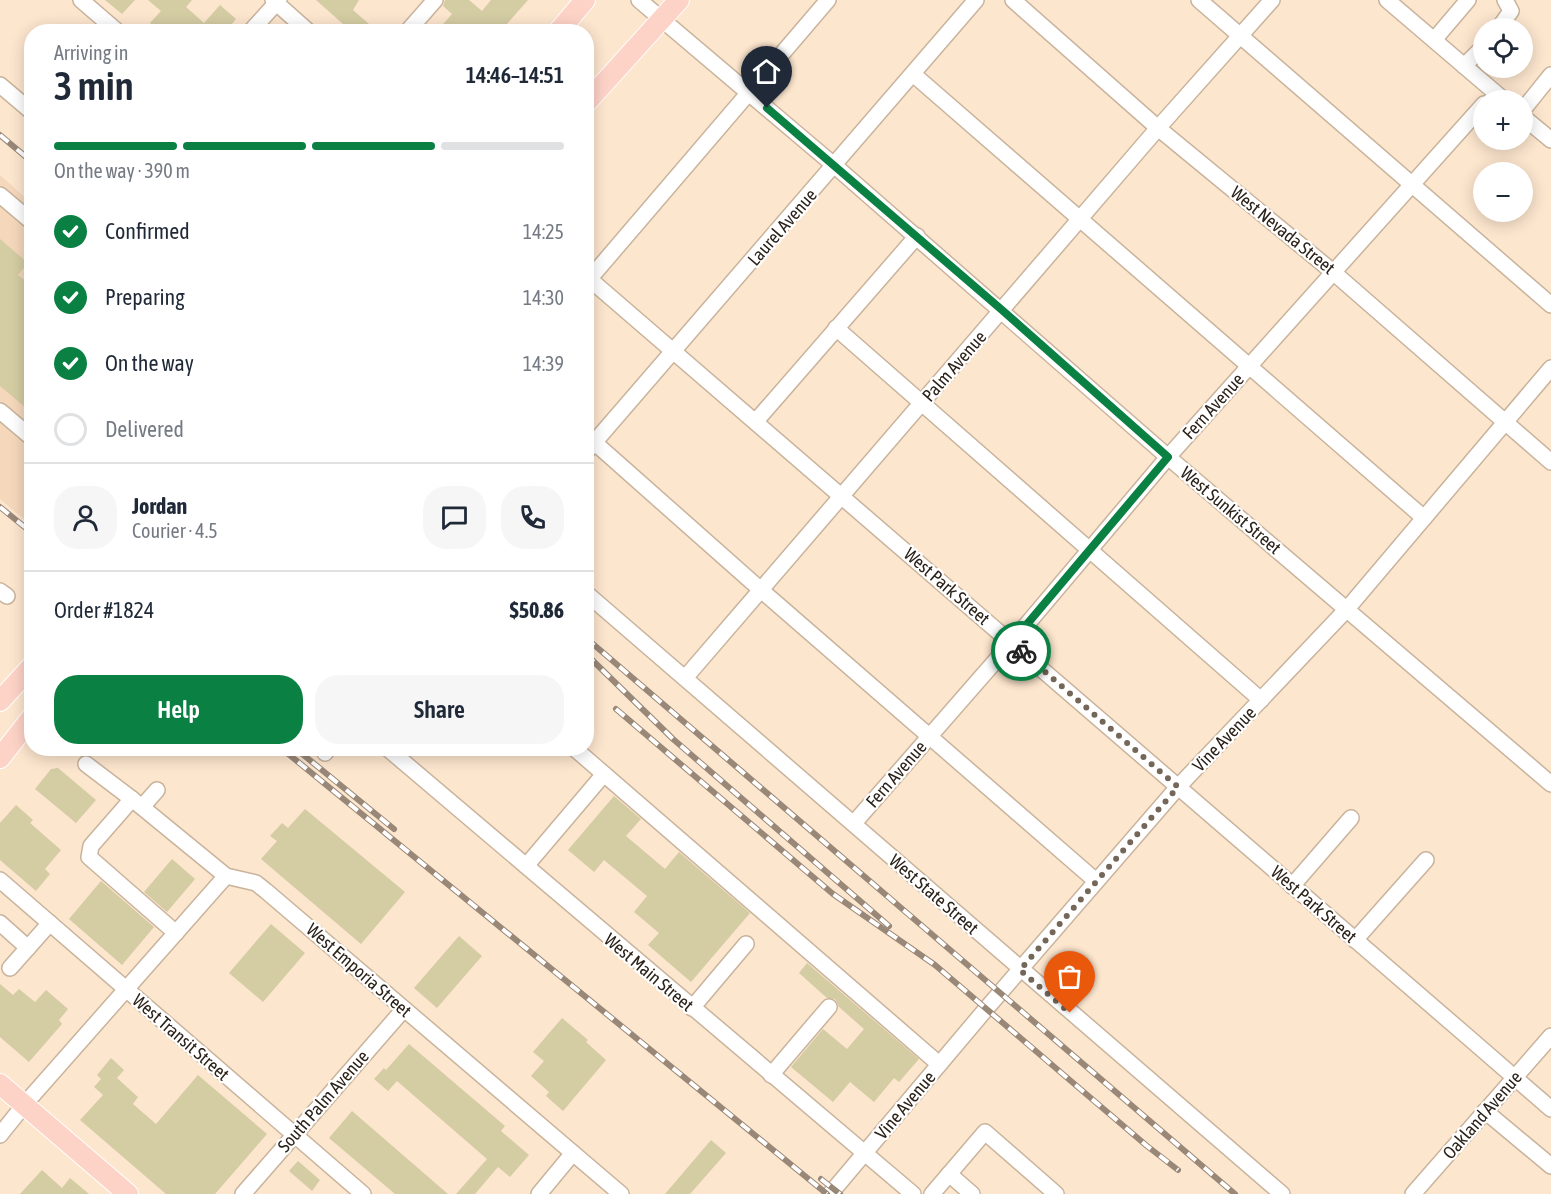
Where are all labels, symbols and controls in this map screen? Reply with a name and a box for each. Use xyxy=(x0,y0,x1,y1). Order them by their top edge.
map controls xyxy=(1473,18,1533,222)
button: locate xyxy=(1473,18,1533,78)
text: Arriving in xyxy=(54,41,128,64)
pin xyxy=(741,46,792,108)
icon: home xyxy=(750,55,783,88)
text: 14:46–14:51 xyxy=(466,62,564,88)
text: 3 min xyxy=(54,64,134,108)
button: + xyxy=(1473,90,1533,150)
text: On the way · 390 m xyxy=(54,159,190,182)
button: − xyxy=(1473,162,1533,222)
street label: West Nevada Street xyxy=(1227,182,1339,278)
street label: Laurel Avenue xyxy=(743,184,821,270)
icon: check xyxy=(54,215,87,248)
text: Confirmed xyxy=(105,218,190,244)
text: 14:25 xyxy=(523,220,564,243)
icon: check xyxy=(54,281,87,314)
text: Preparing xyxy=(105,284,185,310)
text: 14:30 xyxy=(523,286,564,309)
street label: Palm Avenue xyxy=(918,326,990,406)
icon: check xyxy=(54,347,87,380)
text: On the way xyxy=(105,350,194,376)
text: 14:39 xyxy=(523,352,564,375)
street label: Fern Avenue xyxy=(1178,369,1248,443)
text: Delivered xyxy=(105,416,184,442)
street label: West Sunkist Street xyxy=(1176,462,1286,558)
button: person xyxy=(54,486,117,549)
button: chat xyxy=(423,486,486,549)
button: phone xyxy=(501,486,564,549)
text: Jordan xyxy=(132,493,187,519)
text: Courier · 4.5 xyxy=(132,519,218,542)
street label: West Park Street xyxy=(900,543,994,629)
text: Order #1824 xyxy=(54,597,154,623)
text: $50.86 xyxy=(509,597,564,623)
courier xyxy=(991,621,1051,681)
icon: bike xyxy=(1005,635,1038,668)
button: Help xyxy=(54,675,303,744)
button: Share xyxy=(315,675,564,744)
street label: Vine Avenue xyxy=(1188,702,1260,776)
street label: Fern Avenue xyxy=(861,736,931,812)
street label: West State Street xyxy=(885,850,983,938)
street label: West Park Street xyxy=(1267,861,1361,947)
street label: West Emporia Street xyxy=(302,919,416,1021)
street label: West Main Street xyxy=(600,929,698,1015)
pin xyxy=(1044,951,1095,1013)
icon: bag xyxy=(1053,960,1086,993)
street label: West Transit Street xyxy=(128,989,234,1085)
street label: South Palm Avenue xyxy=(273,1046,373,1156)
street label: Vine Avenue xyxy=(871,1067,939,1143)
street label: Oakland Avenue xyxy=(1438,1067,1526,1163)

